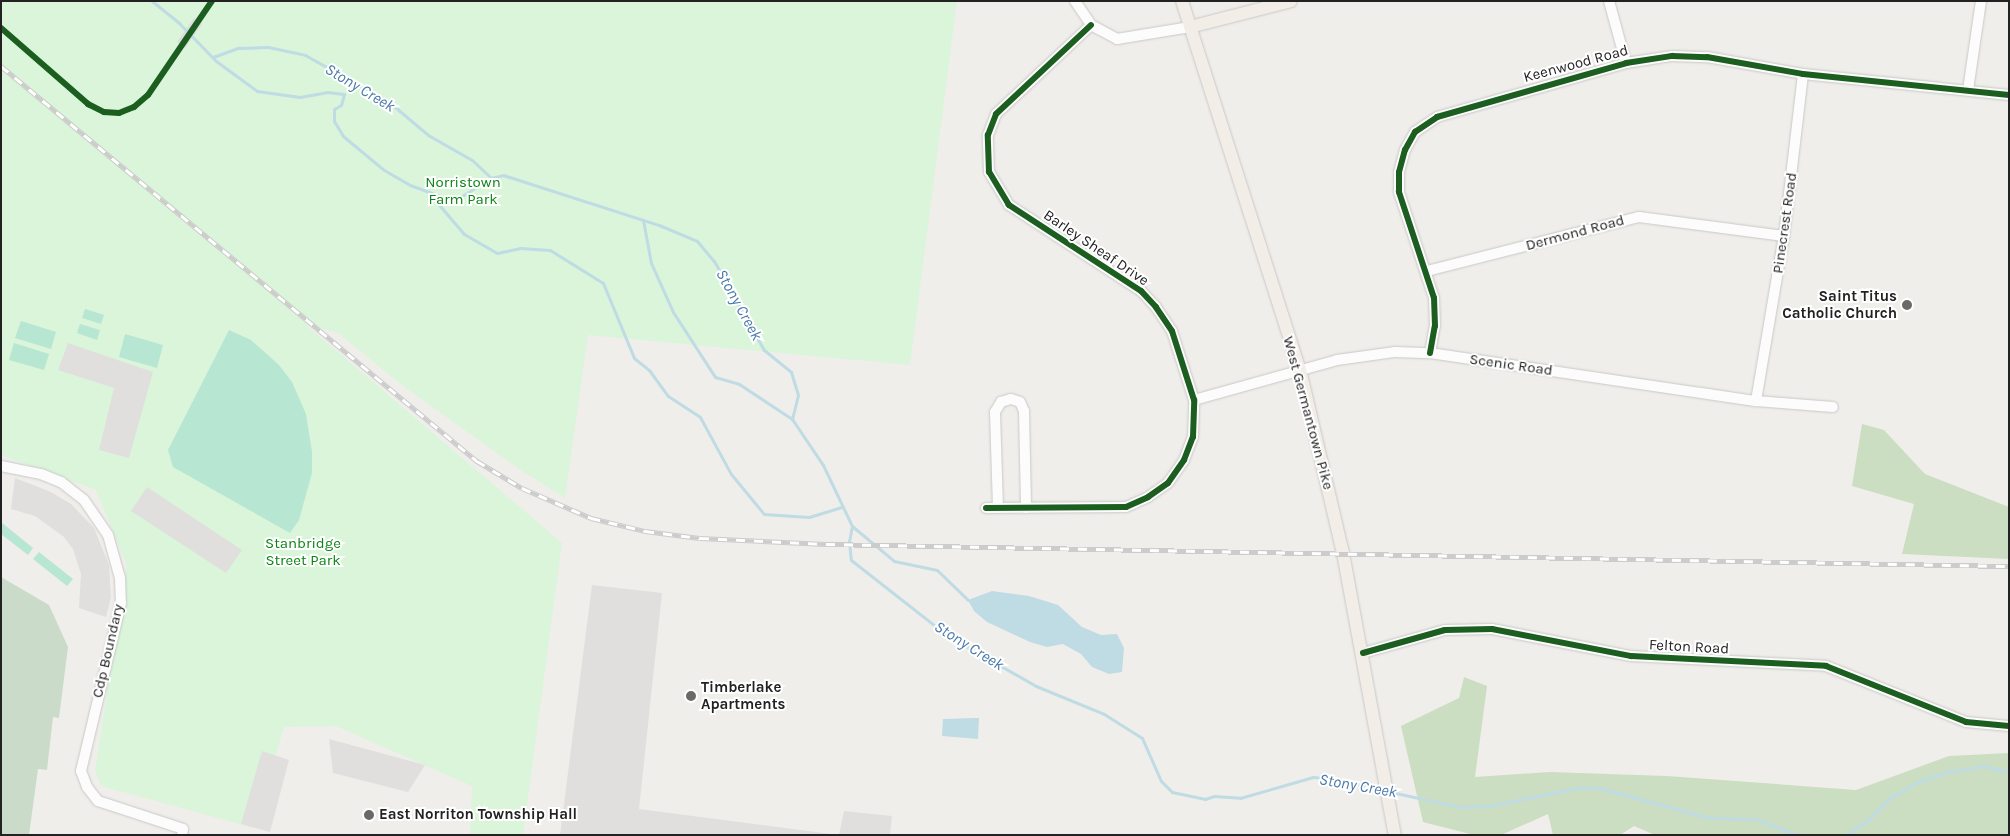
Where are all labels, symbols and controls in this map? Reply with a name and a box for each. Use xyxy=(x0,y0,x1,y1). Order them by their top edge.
street label: Keenwood Road xyxy=(1522,41,1630,87)
water label: Stony Creek xyxy=(321,60,399,116)
street label: Pinecrest Road xyxy=(1769,171,1801,275)
park label: Norristown Farm Park xyxy=(425,173,501,208)
street label: Barley Sheaf Drive xyxy=(1040,206,1152,290)
street label: Dermond Road xyxy=(1524,211,1626,255)
water label: Stony Creek xyxy=(712,266,766,344)
place label: Saint Titus Catholic Church xyxy=(1782,287,1897,322)
marker: Saint Titus Catholic Church xyxy=(1901,299,1913,311)
street label: West Germantown Pike xyxy=(1279,334,1337,492)
street label: Scenic Road xyxy=(1468,350,1554,380)
park label: Stanbridge Street Park xyxy=(265,534,341,569)
street label: Cdp Boundary xyxy=(88,602,128,700)
water label: Stony Creek xyxy=(931,617,1007,675)
street label: Felton Road xyxy=(1648,636,1730,658)
place label: Timberlake Apartments xyxy=(701,678,785,713)
marker: Timberlake Apartments xyxy=(685,690,697,702)
water label: Stony Creek xyxy=(1318,770,1398,802)
place label: East Norriton Township Hall xyxy=(379,806,577,824)
marker: East Norriton Township Hall xyxy=(363,809,375,821)

